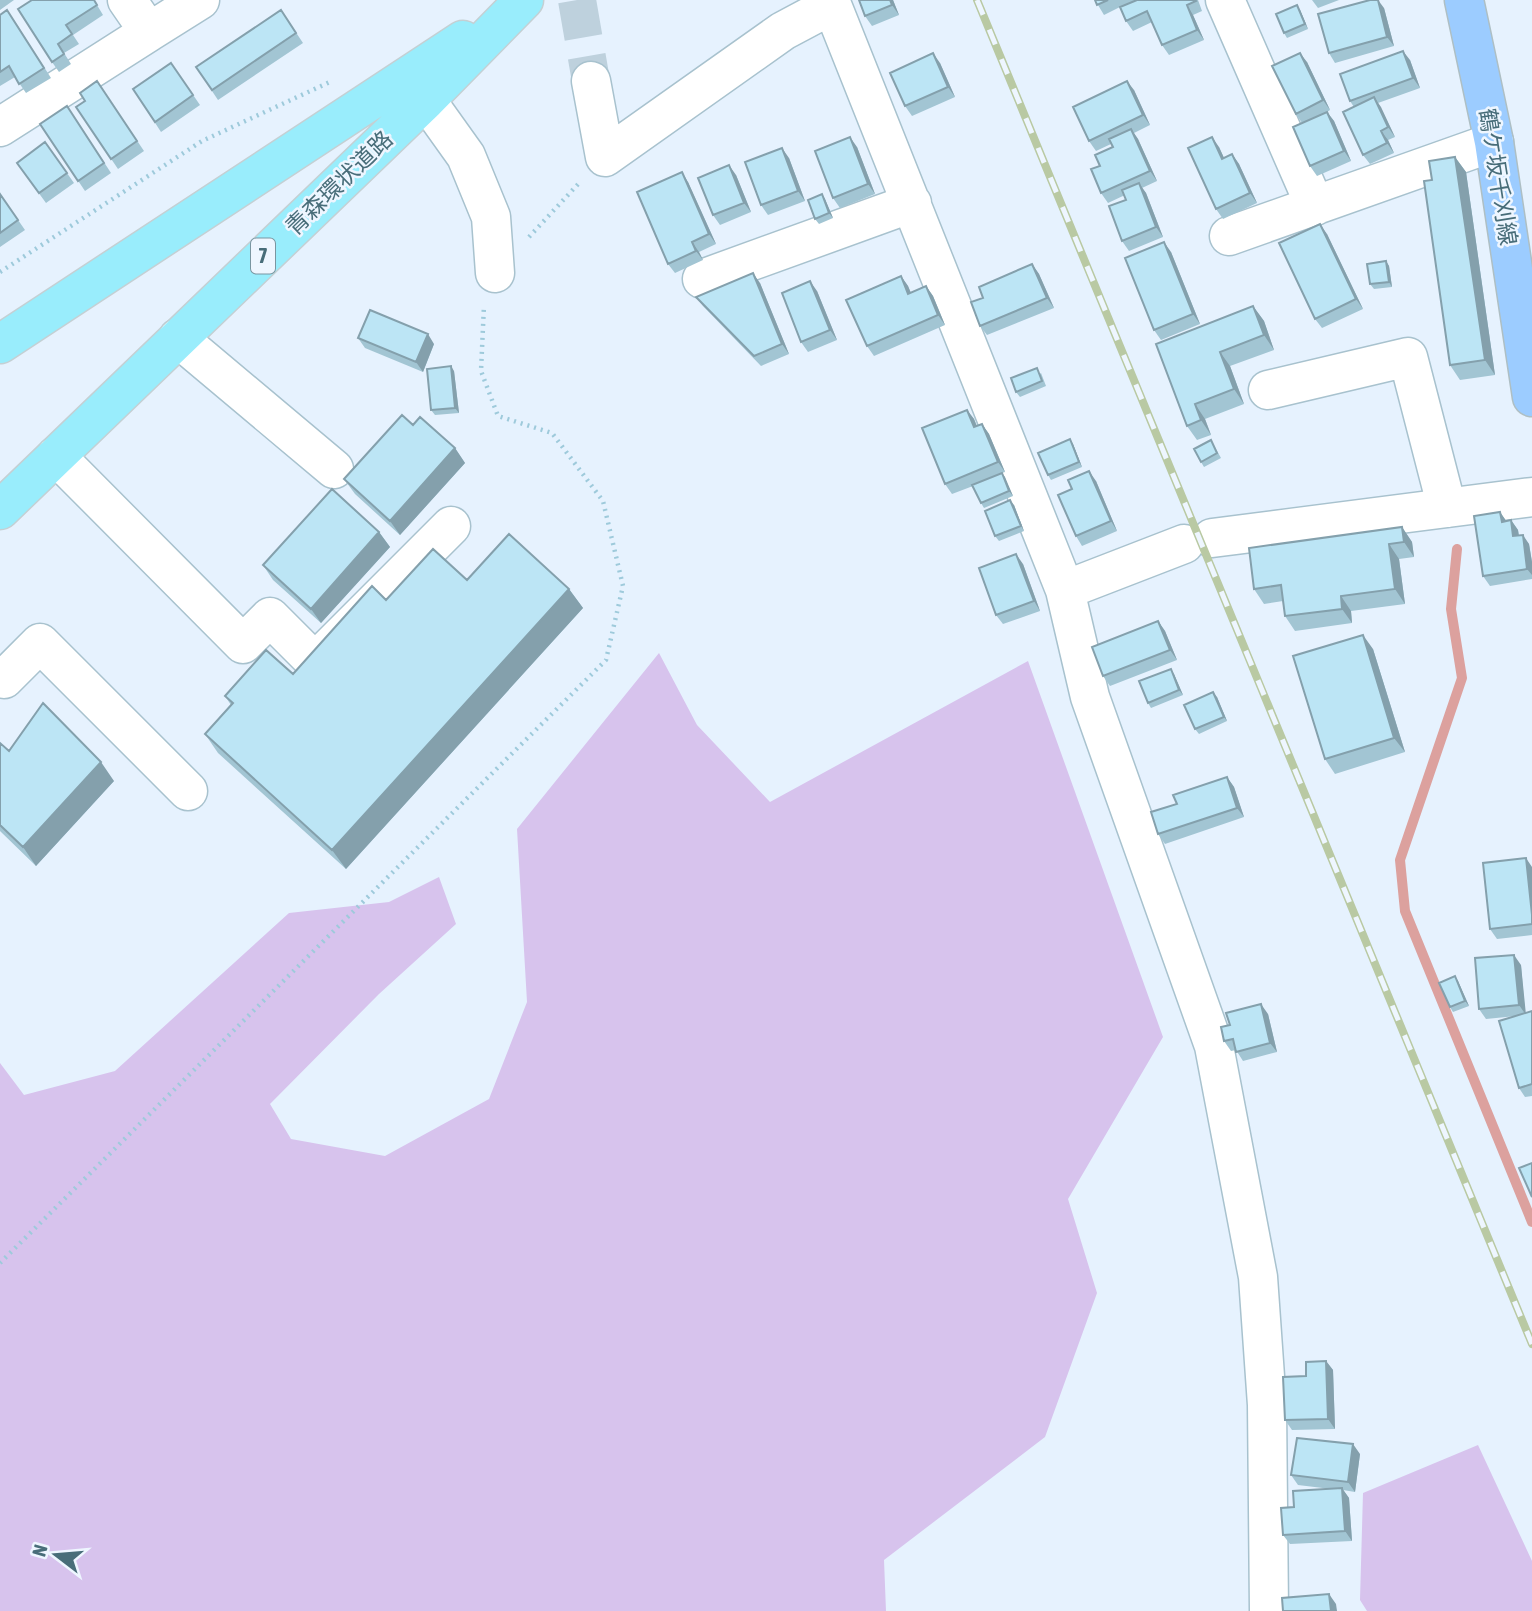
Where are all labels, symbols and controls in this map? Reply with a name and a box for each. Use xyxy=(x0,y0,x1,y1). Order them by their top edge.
street label: 鶴ケ坂千刈線 xyxy=(1474,107,1522,247)
street label: 青森環状道路 xyxy=(280,126,398,240)
road number: 7 xyxy=(251,238,275,274)
north arrow xyxy=(21,1520,91,1590)
text: N xyxy=(28,1542,52,1559)

